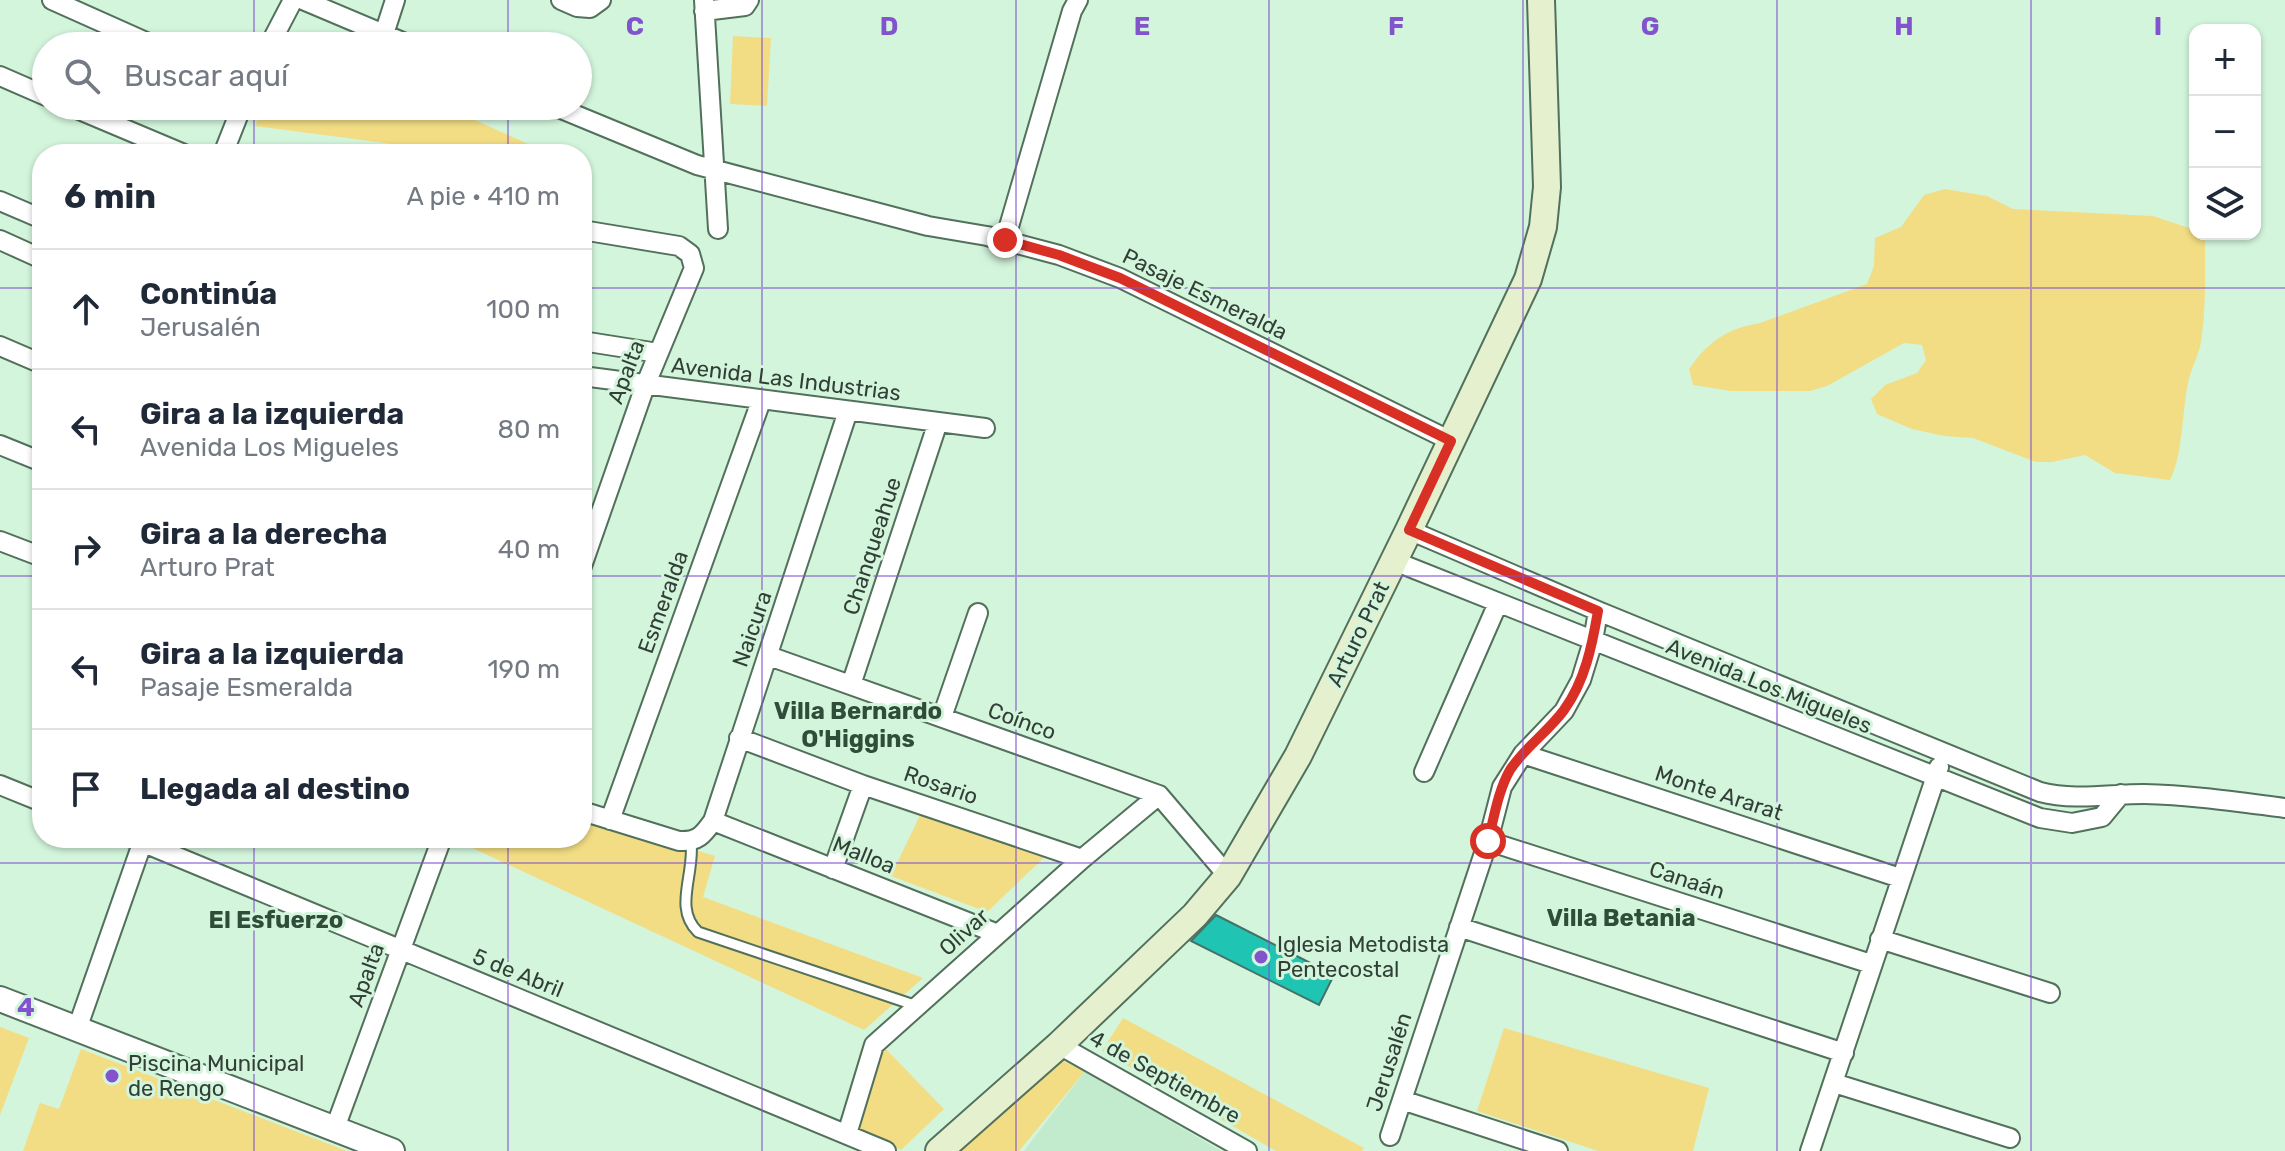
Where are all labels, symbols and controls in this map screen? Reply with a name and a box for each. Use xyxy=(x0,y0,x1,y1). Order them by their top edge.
text: C xyxy=(626,11,644,42)
text: D xyxy=(880,11,898,42)
text: E xyxy=(1134,11,1150,42)
text: F xyxy=(1388,11,1404,42)
text: G xyxy=(1641,11,1659,42)
text: H xyxy=(1894,11,1914,42)
text: I xyxy=(2154,11,2162,42)
map controls xyxy=(2189,24,2261,240)
button: + xyxy=(2189,24,2261,96)
search box xyxy=(32,32,592,120)
icon: search xyxy=(60,54,104,98)
text: Buscar aquí xyxy=(124,58,288,94)
button: − xyxy=(2189,96,2261,168)
button: layers xyxy=(2189,168,2261,240)
text: 6 min xyxy=(64,176,156,217)
text: A pie · 410 m xyxy=(406,181,560,212)
route end xyxy=(987,222,1023,258)
street label: Pasaje Esmeralda xyxy=(1118,242,1292,346)
text: Continúa xyxy=(140,276,277,312)
icon: ahead xyxy=(64,287,108,331)
text: 100 m xyxy=(486,294,560,325)
text: Jerusalén xyxy=(140,312,261,343)
street label: Apalta xyxy=(602,336,650,408)
street label: Avenida Las Industrias xyxy=(670,352,902,406)
text: Gira a la izquierda xyxy=(140,396,404,432)
icon: left xyxy=(64,407,108,451)
text: 80 m xyxy=(497,414,560,445)
text: Avenida Los Migueles xyxy=(140,432,399,463)
street label: Chanqueahue xyxy=(837,474,907,618)
text: Gira a la derecha xyxy=(140,516,387,552)
icon: right xyxy=(64,527,108,571)
text: 40 m xyxy=(498,534,560,565)
street label: Esmeralda xyxy=(632,547,694,657)
text: Arturo Prat xyxy=(140,552,275,583)
street label: Arturo Prat xyxy=(1321,576,1395,691)
street label: Naicura xyxy=(726,588,778,670)
street label: Avenida Los Migueles xyxy=(1662,632,1876,740)
text: Gira a la izquierda xyxy=(140,636,404,672)
icon: left xyxy=(64,647,108,691)
text: 190 m xyxy=(487,654,560,685)
text: Pasaje Esmeralda xyxy=(140,672,353,703)
street label: Coínco xyxy=(984,696,1060,746)
district label: Villa Bernardo O'Higgins xyxy=(774,697,942,753)
street label: Rosario xyxy=(900,760,982,810)
street label: Monte Ararat xyxy=(1652,760,1787,826)
icon: arrive xyxy=(64,767,108,811)
text: Llegada al destino xyxy=(140,771,410,807)
route start xyxy=(1470,823,1506,859)
street label: Malloa xyxy=(829,830,899,880)
street label: Canaán xyxy=(1646,855,1728,905)
street label: Olivar xyxy=(933,902,995,961)
district label: Villa Betania xyxy=(1546,904,1696,932)
district label: El Esfuerzo xyxy=(209,906,343,934)
place label: Iglesia Metodista Pentecostal xyxy=(1277,931,1449,983)
street label: Apalta xyxy=(342,939,390,1011)
street label: 5 de Abril xyxy=(469,943,567,1003)
marker: Iglesia Metodista Pentecostal xyxy=(1252,948,1270,966)
text: 4 xyxy=(17,992,35,1023)
street label: Jerusalén xyxy=(1360,1009,1418,1115)
street label: 4 de Septiembre xyxy=(1085,1024,1245,1130)
place label: Piscina Municipal de Rengo xyxy=(128,1050,304,1102)
marker: Piscina Municipal de Rengo xyxy=(103,1067,121,1085)

